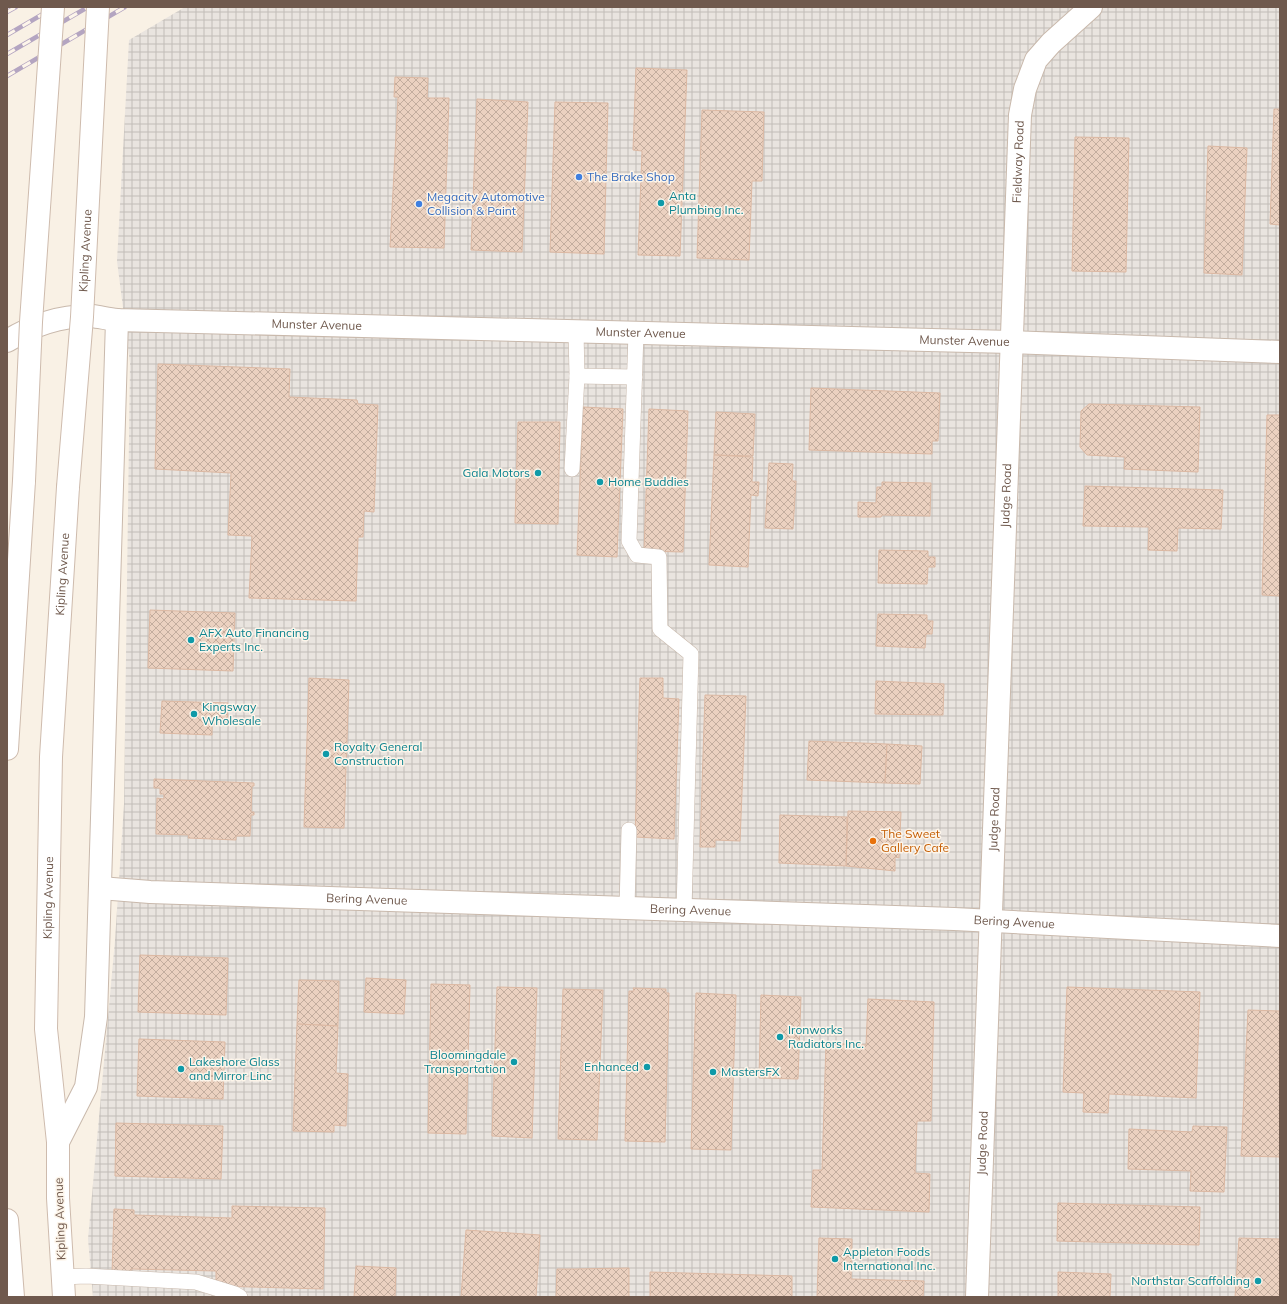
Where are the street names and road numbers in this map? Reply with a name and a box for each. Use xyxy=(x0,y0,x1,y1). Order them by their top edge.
street label: Fieldway Road xyxy=(1009,120,1027,203)
street label: Kipling Avenue xyxy=(75,209,95,292)
street label: Munster Avenue xyxy=(271,316,362,333)
street label: Munster Avenue xyxy=(595,324,686,341)
street label: Munster Avenue xyxy=(919,332,1010,349)
street label: Judge Road xyxy=(997,463,1014,528)
street label: Kipling Avenue xyxy=(52,532,72,616)
street label: Judge Road xyxy=(985,787,1003,852)
street label: Kipling Avenue xyxy=(40,856,56,939)
street label: Bering Avenue xyxy=(326,890,408,908)
street label: Bering Avenue xyxy=(650,901,731,919)
street label: Bering Avenue xyxy=(973,912,1055,931)
street label: Judge Road xyxy=(973,1111,991,1176)
street label: Kipling Avenue xyxy=(51,1177,68,1261)

